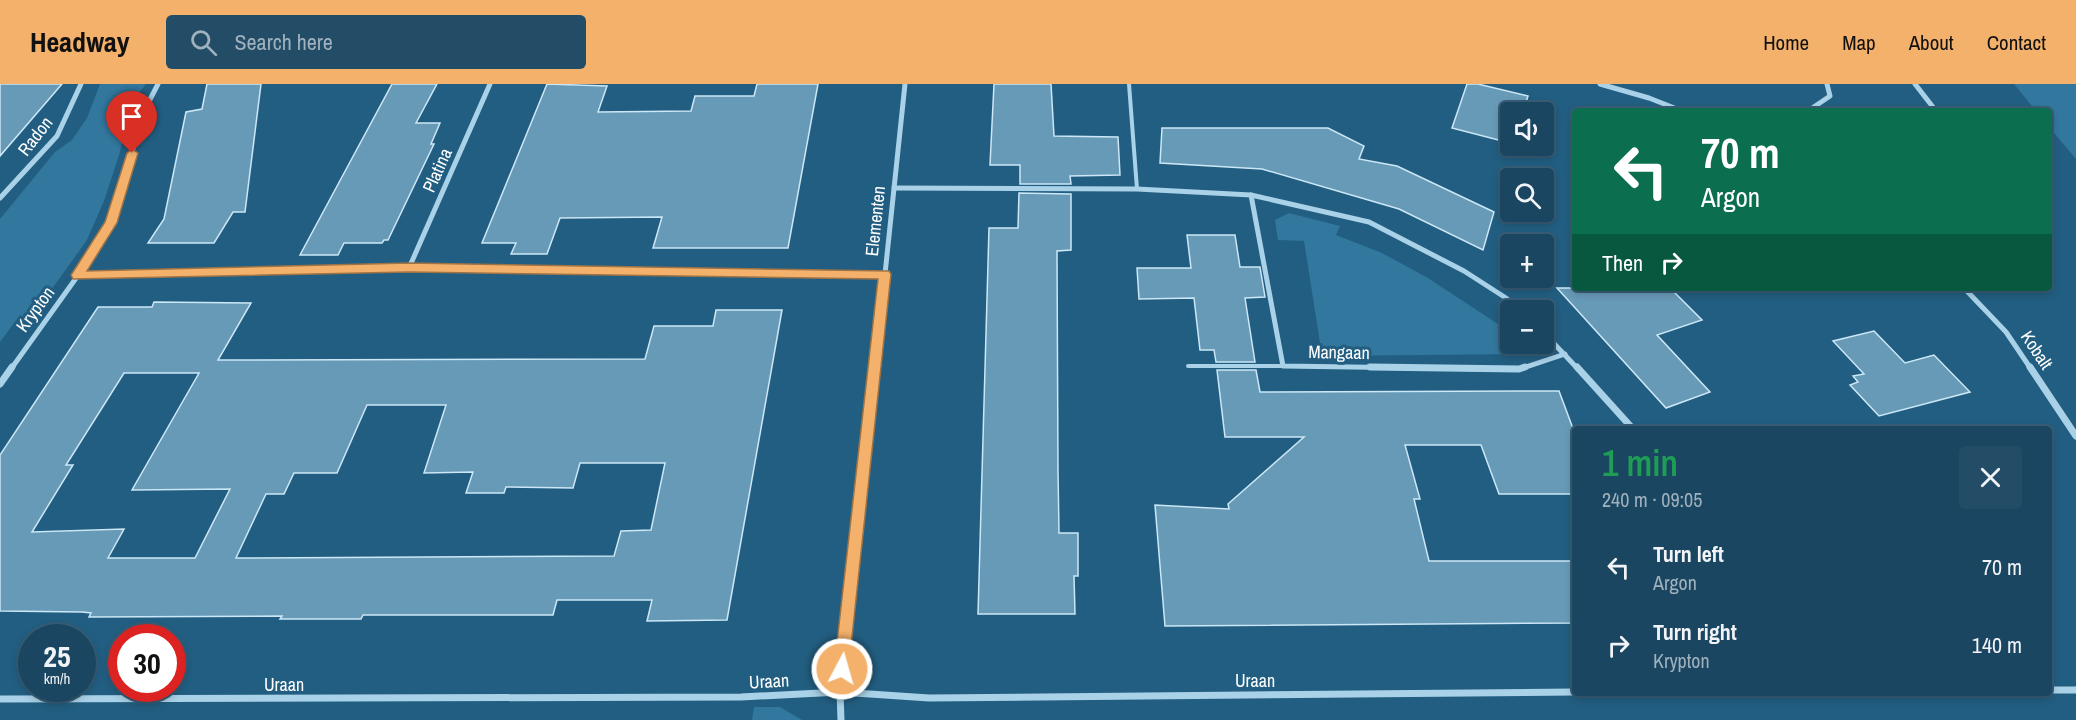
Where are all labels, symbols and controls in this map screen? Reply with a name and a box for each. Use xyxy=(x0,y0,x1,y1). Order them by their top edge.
search box xyxy=(166,15,586,69)
text: Headway xyxy=(30,23,130,61)
icon: search xyxy=(187,26,220,59)
text: Search here xyxy=(235,27,333,57)
text: Home xyxy=(1763,28,1809,57)
text: Map xyxy=(1842,28,1876,57)
text: About xyxy=(1909,28,1954,57)
text: Contact xyxy=(1987,28,2046,57)
pin xyxy=(106,91,157,153)
icon: arrive xyxy=(115,100,148,133)
map controls xyxy=(1500,102,1554,354)
button: sound xyxy=(1500,102,1554,156)
street label: Radon xyxy=(12,111,58,161)
text: 70 m xyxy=(1701,125,1780,181)
icon: left xyxy=(1602,132,1680,210)
street label: Platina xyxy=(416,144,458,196)
button: search xyxy=(1500,168,1554,222)
text: Argon xyxy=(1701,179,1760,215)
street label: Elementen xyxy=(859,185,891,257)
button: + xyxy=(1500,234,1554,288)
icon: right xyxy=(1655,246,1688,279)
text: Then xyxy=(1602,248,1643,278)
street label: Krypton xyxy=(10,281,60,337)
button: − xyxy=(1500,300,1554,354)
street label: Kobalt xyxy=(2015,326,2059,374)
street label: Mangaan xyxy=(1308,339,1370,365)
text: 1 min xyxy=(1602,439,1678,487)
button: close xyxy=(1959,446,2022,509)
text: 240 m · 09:05 xyxy=(1602,486,1702,513)
text: Turn left xyxy=(1653,539,1724,569)
icon: left xyxy=(1602,551,1635,584)
text: 70 m xyxy=(1982,552,2022,582)
text: Argon xyxy=(1653,569,1697,596)
text: Turn right xyxy=(1653,617,1737,647)
speed limit sign: 30 xyxy=(108,624,186,702)
icon: right xyxy=(1602,629,1635,662)
text: 140 m xyxy=(1972,630,2022,660)
text: 25 xyxy=(43,636,71,676)
position arrow xyxy=(810,637,874,701)
text: Krypton xyxy=(1653,647,1710,674)
street label: Uraan xyxy=(748,667,790,695)
text: km/h xyxy=(44,668,70,689)
street label: Uraan xyxy=(1235,668,1275,693)
street label: Uraan xyxy=(264,672,304,697)

